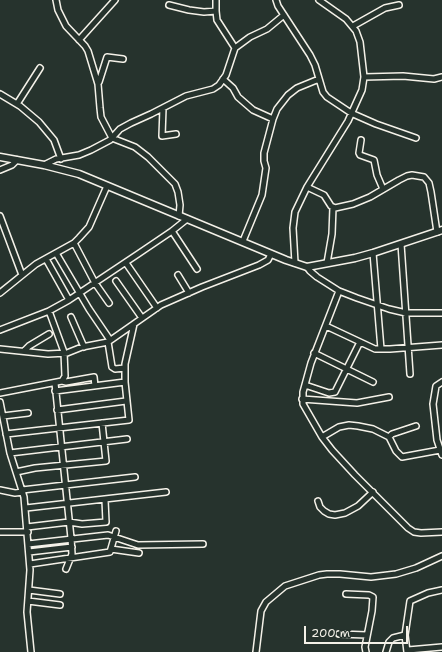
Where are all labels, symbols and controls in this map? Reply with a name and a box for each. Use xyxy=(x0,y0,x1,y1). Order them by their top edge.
scale bar xyxy=(306,618,410,644)
text: 200 m xyxy=(311,625,350,641)

